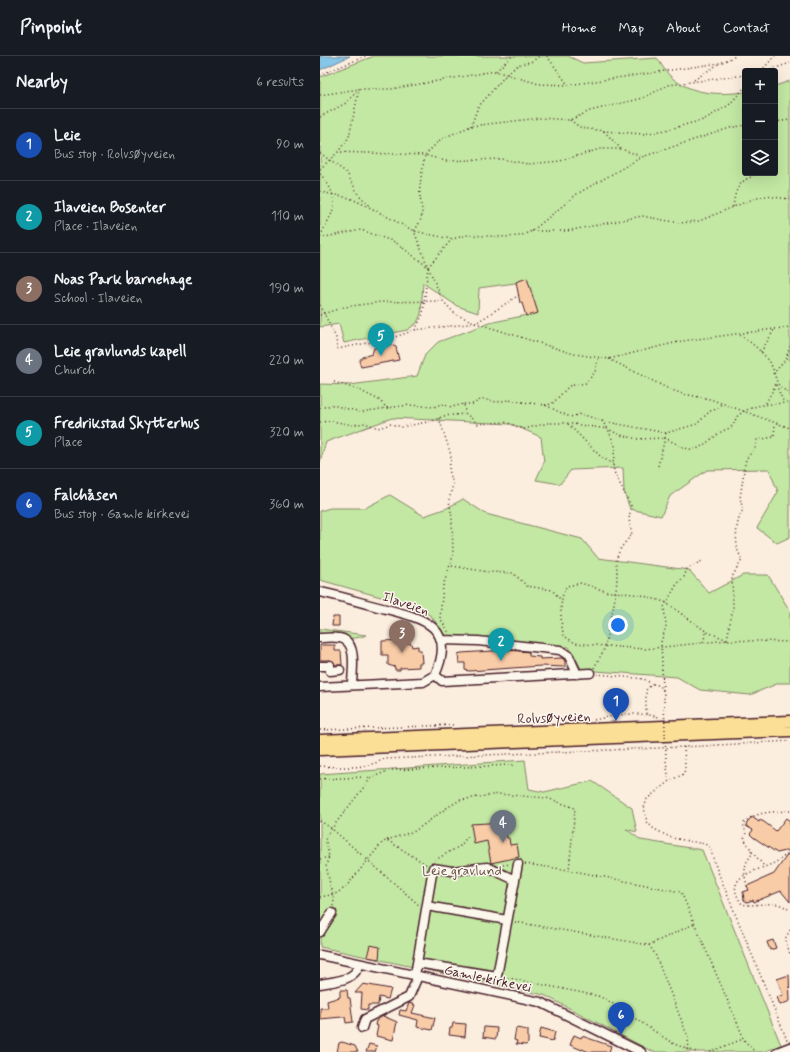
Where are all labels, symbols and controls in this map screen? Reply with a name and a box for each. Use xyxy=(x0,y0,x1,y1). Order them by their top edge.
text: Pinpoint xyxy=(20,15,82,40)
text: Home xyxy=(562,19,596,37)
text: Map xyxy=(618,19,644,37)
text: About xyxy=(666,19,701,37)
text: Contact xyxy=(723,19,770,37)
map controls xyxy=(742,68,778,176)
button: + xyxy=(742,68,778,104)
text: Nearby xyxy=(16,71,68,93)
text: 6 results xyxy=(256,74,304,91)
button: − xyxy=(742,104,778,140)
text: Leie xyxy=(54,126,81,146)
text: 1 xyxy=(26,136,32,153)
text: 90 m xyxy=(276,136,304,153)
button: layers xyxy=(742,140,778,176)
text: Bus stop · Rolvsøyveien xyxy=(54,146,175,163)
text: Ilaveien Bosenter xyxy=(54,198,166,218)
text: 2 xyxy=(26,208,32,225)
text: 110 m xyxy=(271,208,304,225)
text: Place · Ilaveien xyxy=(54,218,137,235)
text: Noas Park barnehage xyxy=(54,270,192,290)
text: 3 xyxy=(26,280,32,297)
text: 190 m xyxy=(269,280,304,297)
text: School · Ilaveien xyxy=(54,290,142,307)
pin: 5 xyxy=(368,323,394,356)
text: Leie gravlunds kapell xyxy=(54,342,186,362)
text: 4 xyxy=(25,352,33,369)
text: 220 m xyxy=(269,352,304,369)
text: Church xyxy=(54,362,95,379)
text: Fredrikstad Skytterhus xyxy=(54,414,199,434)
text: 5 xyxy=(25,424,33,441)
text: 320 m xyxy=(270,424,304,441)
text: Place xyxy=(54,434,83,451)
text: Falchåsen xyxy=(54,486,118,506)
text: 6 xyxy=(26,496,32,513)
text: 360 m xyxy=(269,496,304,513)
text: Bus stop · Gamle kirkevei xyxy=(54,506,190,523)
street label: Ilaveien xyxy=(380,588,431,620)
your location xyxy=(608,615,628,635)
pin: 3 xyxy=(389,620,415,653)
pin: 2 xyxy=(488,628,514,661)
pin: 1 xyxy=(603,688,629,721)
street label: Rolvsøyveien xyxy=(517,708,591,728)
pin: 4 xyxy=(490,810,516,843)
park label: Leie gravlund xyxy=(422,862,502,880)
street label: Gamle kirkevei xyxy=(442,961,533,997)
pin: 6 xyxy=(608,1002,634,1035)

